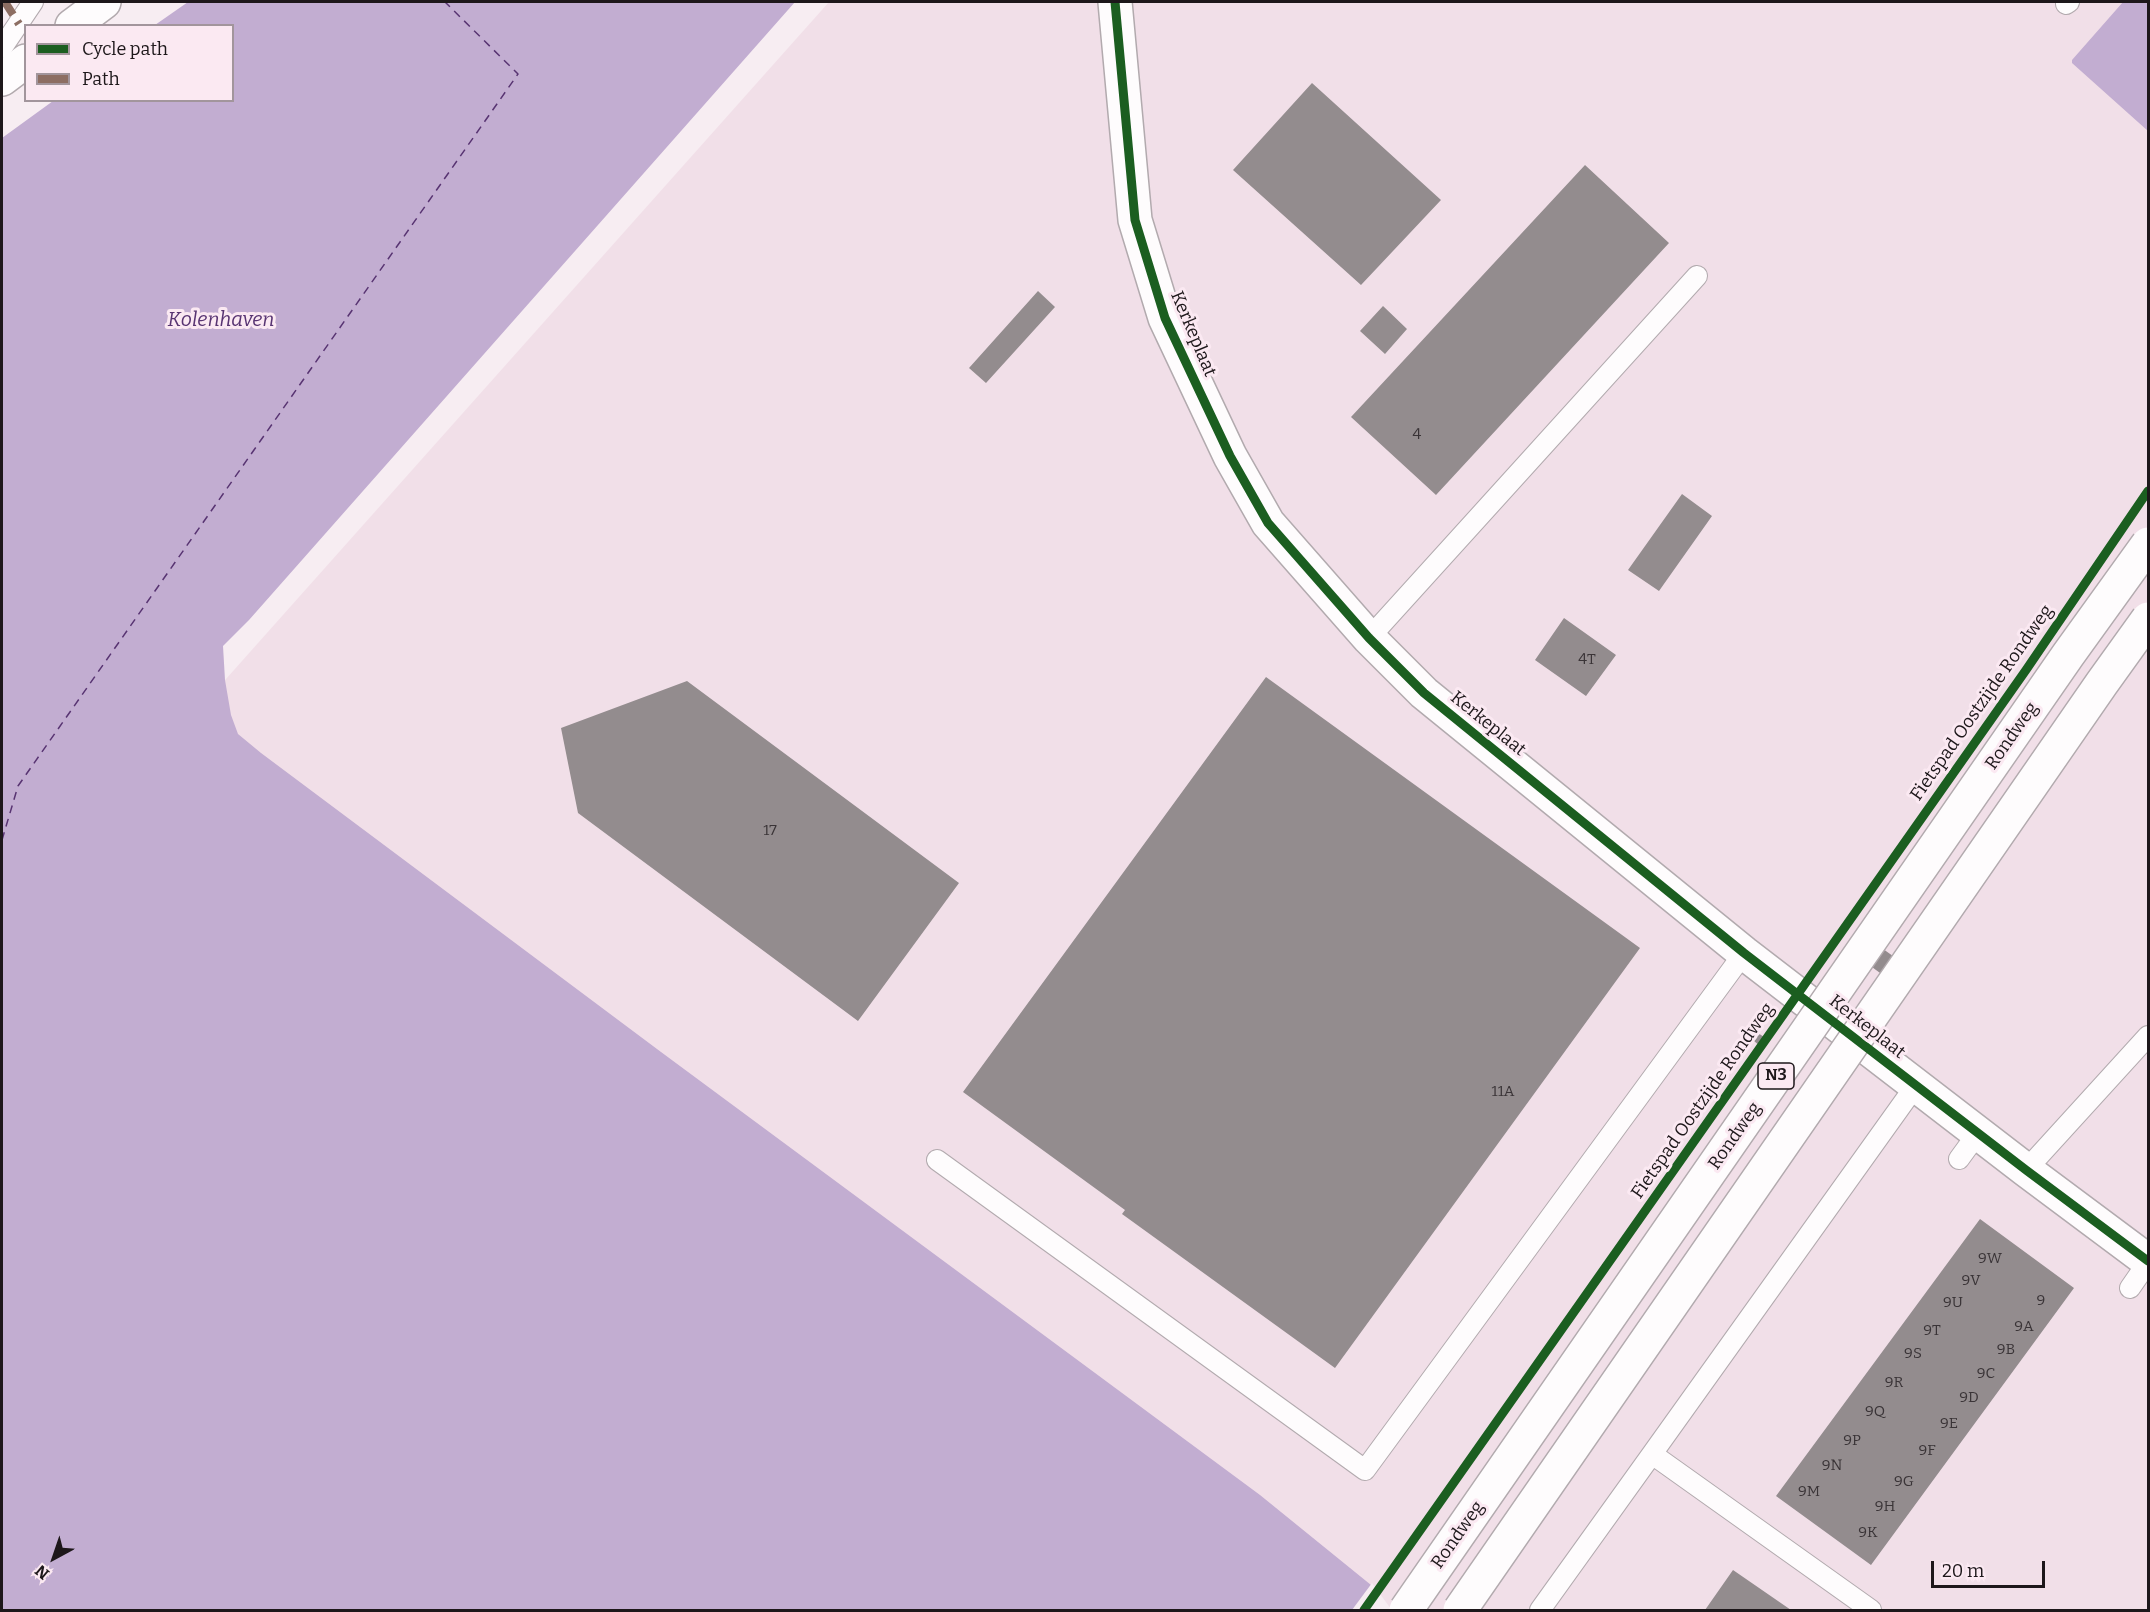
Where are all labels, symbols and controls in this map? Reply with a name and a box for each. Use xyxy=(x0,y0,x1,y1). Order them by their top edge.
legend xyxy=(24,24,234,102)
text: Cycle path xyxy=(82,38,168,60)
text: Path xyxy=(82,68,120,90)
street label: Kerkeplaat xyxy=(1165,288,1221,380)
water label: Kolenhaven xyxy=(168,308,274,332)
house number: 4 xyxy=(1413,426,1421,444)
street label: Fietspad Oostzijde Rondweg xyxy=(1906,601,2058,805)
house number: 4T xyxy=(1578,651,1596,669)
street label: Kerkeplaat xyxy=(1446,687,1530,761)
street label: Rondweg xyxy=(1981,698,2043,774)
house number: 17 xyxy=(763,822,777,840)
street label: Kerkeplaat xyxy=(1825,991,1909,1063)
street label: Fietspad Oostzijde Rondweg xyxy=(1627,999,1779,1203)
road number: N3 xyxy=(1758,1063,1794,1089)
house number: 11A xyxy=(1492,1083,1514,1101)
street label: Rondweg xyxy=(1704,1098,1766,1174)
house number: 9W xyxy=(1978,1250,2002,1268)
house number: 9V xyxy=(1961,1272,1981,1290)
house number: 9 xyxy=(2037,1292,2045,1310)
house number: 9U xyxy=(1943,1294,1963,1312)
house number: 9A xyxy=(2014,1318,2034,1336)
house number: 9T xyxy=(1923,1322,1941,1340)
house number: 9B xyxy=(1997,1341,2015,1359)
house number: 9S xyxy=(1904,1345,1922,1363)
house number: 9C xyxy=(1977,1365,1995,1383)
house number: 9R xyxy=(1885,1374,1903,1392)
house number: 9D xyxy=(1959,1389,1979,1407)
house number: 9Q xyxy=(1865,1403,1885,1421)
house number: 9E xyxy=(1940,1415,1958,1433)
house number: 9P xyxy=(1843,1432,1861,1450)
house number: 9F xyxy=(1918,1442,1936,1460)
house number: 9N xyxy=(1822,1457,1842,1475)
house number: 9G xyxy=(1894,1473,1914,1491)
house number: 9M xyxy=(1798,1483,1820,1501)
street label: Rondweg xyxy=(1427,1497,1489,1573)
house number: 9H xyxy=(1875,1498,1895,1516)
house number: 9K xyxy=(1858,1524,1878,1542)
north arrow xyxy=(24,1528,84,1588)
scale bar xyxy=(1934,1549,2048,1587)
text: 20 m xyxy=(1942,1560,1984,1582)
text: N xyxy=(31,1561,53,1583)

